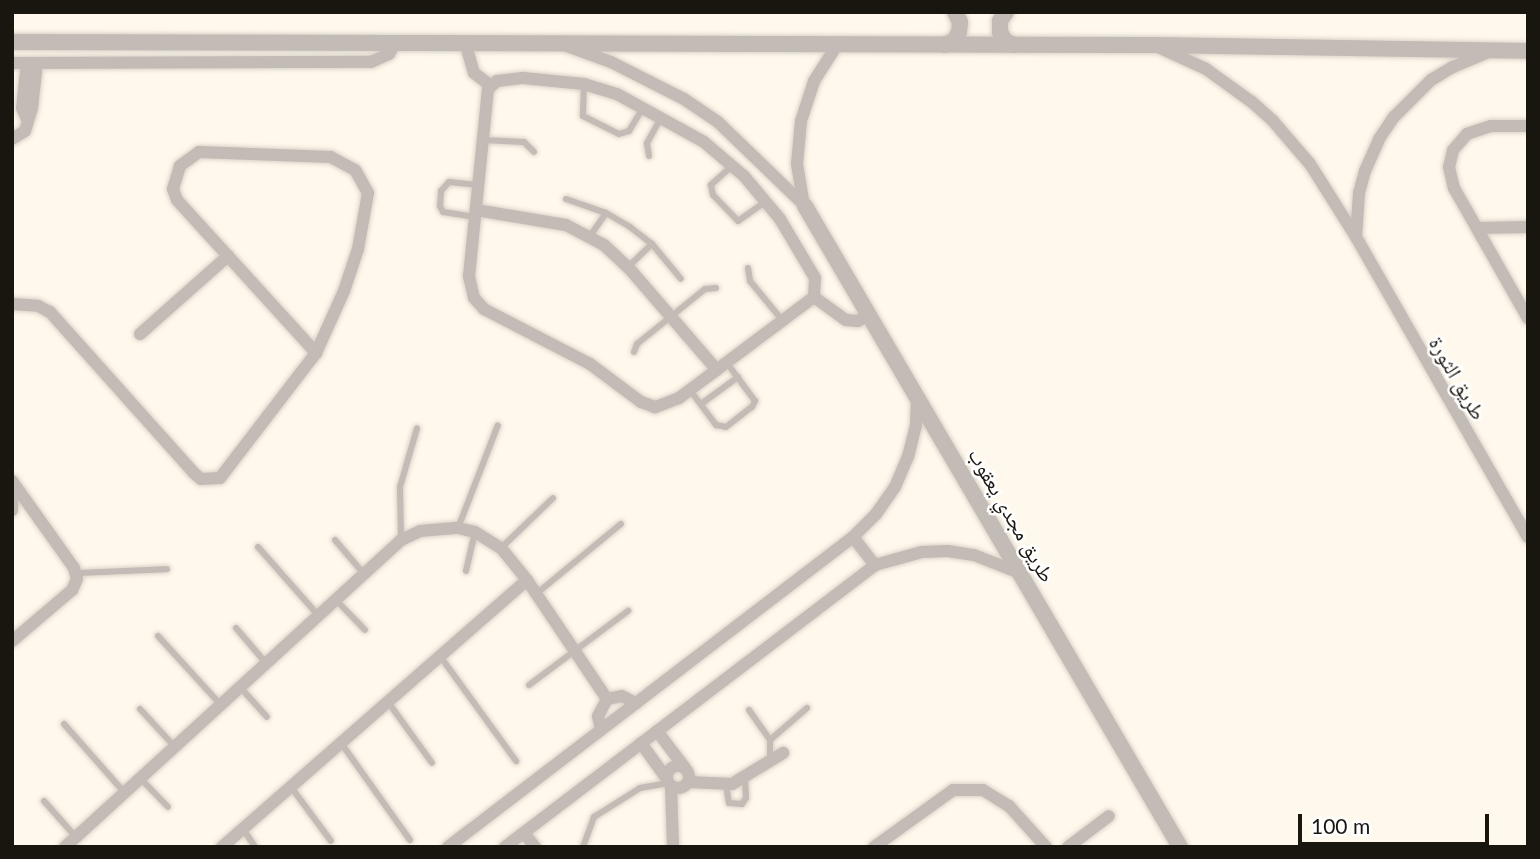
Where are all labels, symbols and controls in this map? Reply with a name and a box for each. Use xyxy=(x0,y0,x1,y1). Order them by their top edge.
street label: طريق الثورة xyxy=(1424,332,1492,424)
street label: طريق مجدي يعقوب xyxy=(964,444,1060,586)
scale bar xyxy=(1302,800,1493,844)
text: 100 m xyxy=(1311,813,1370,838)

